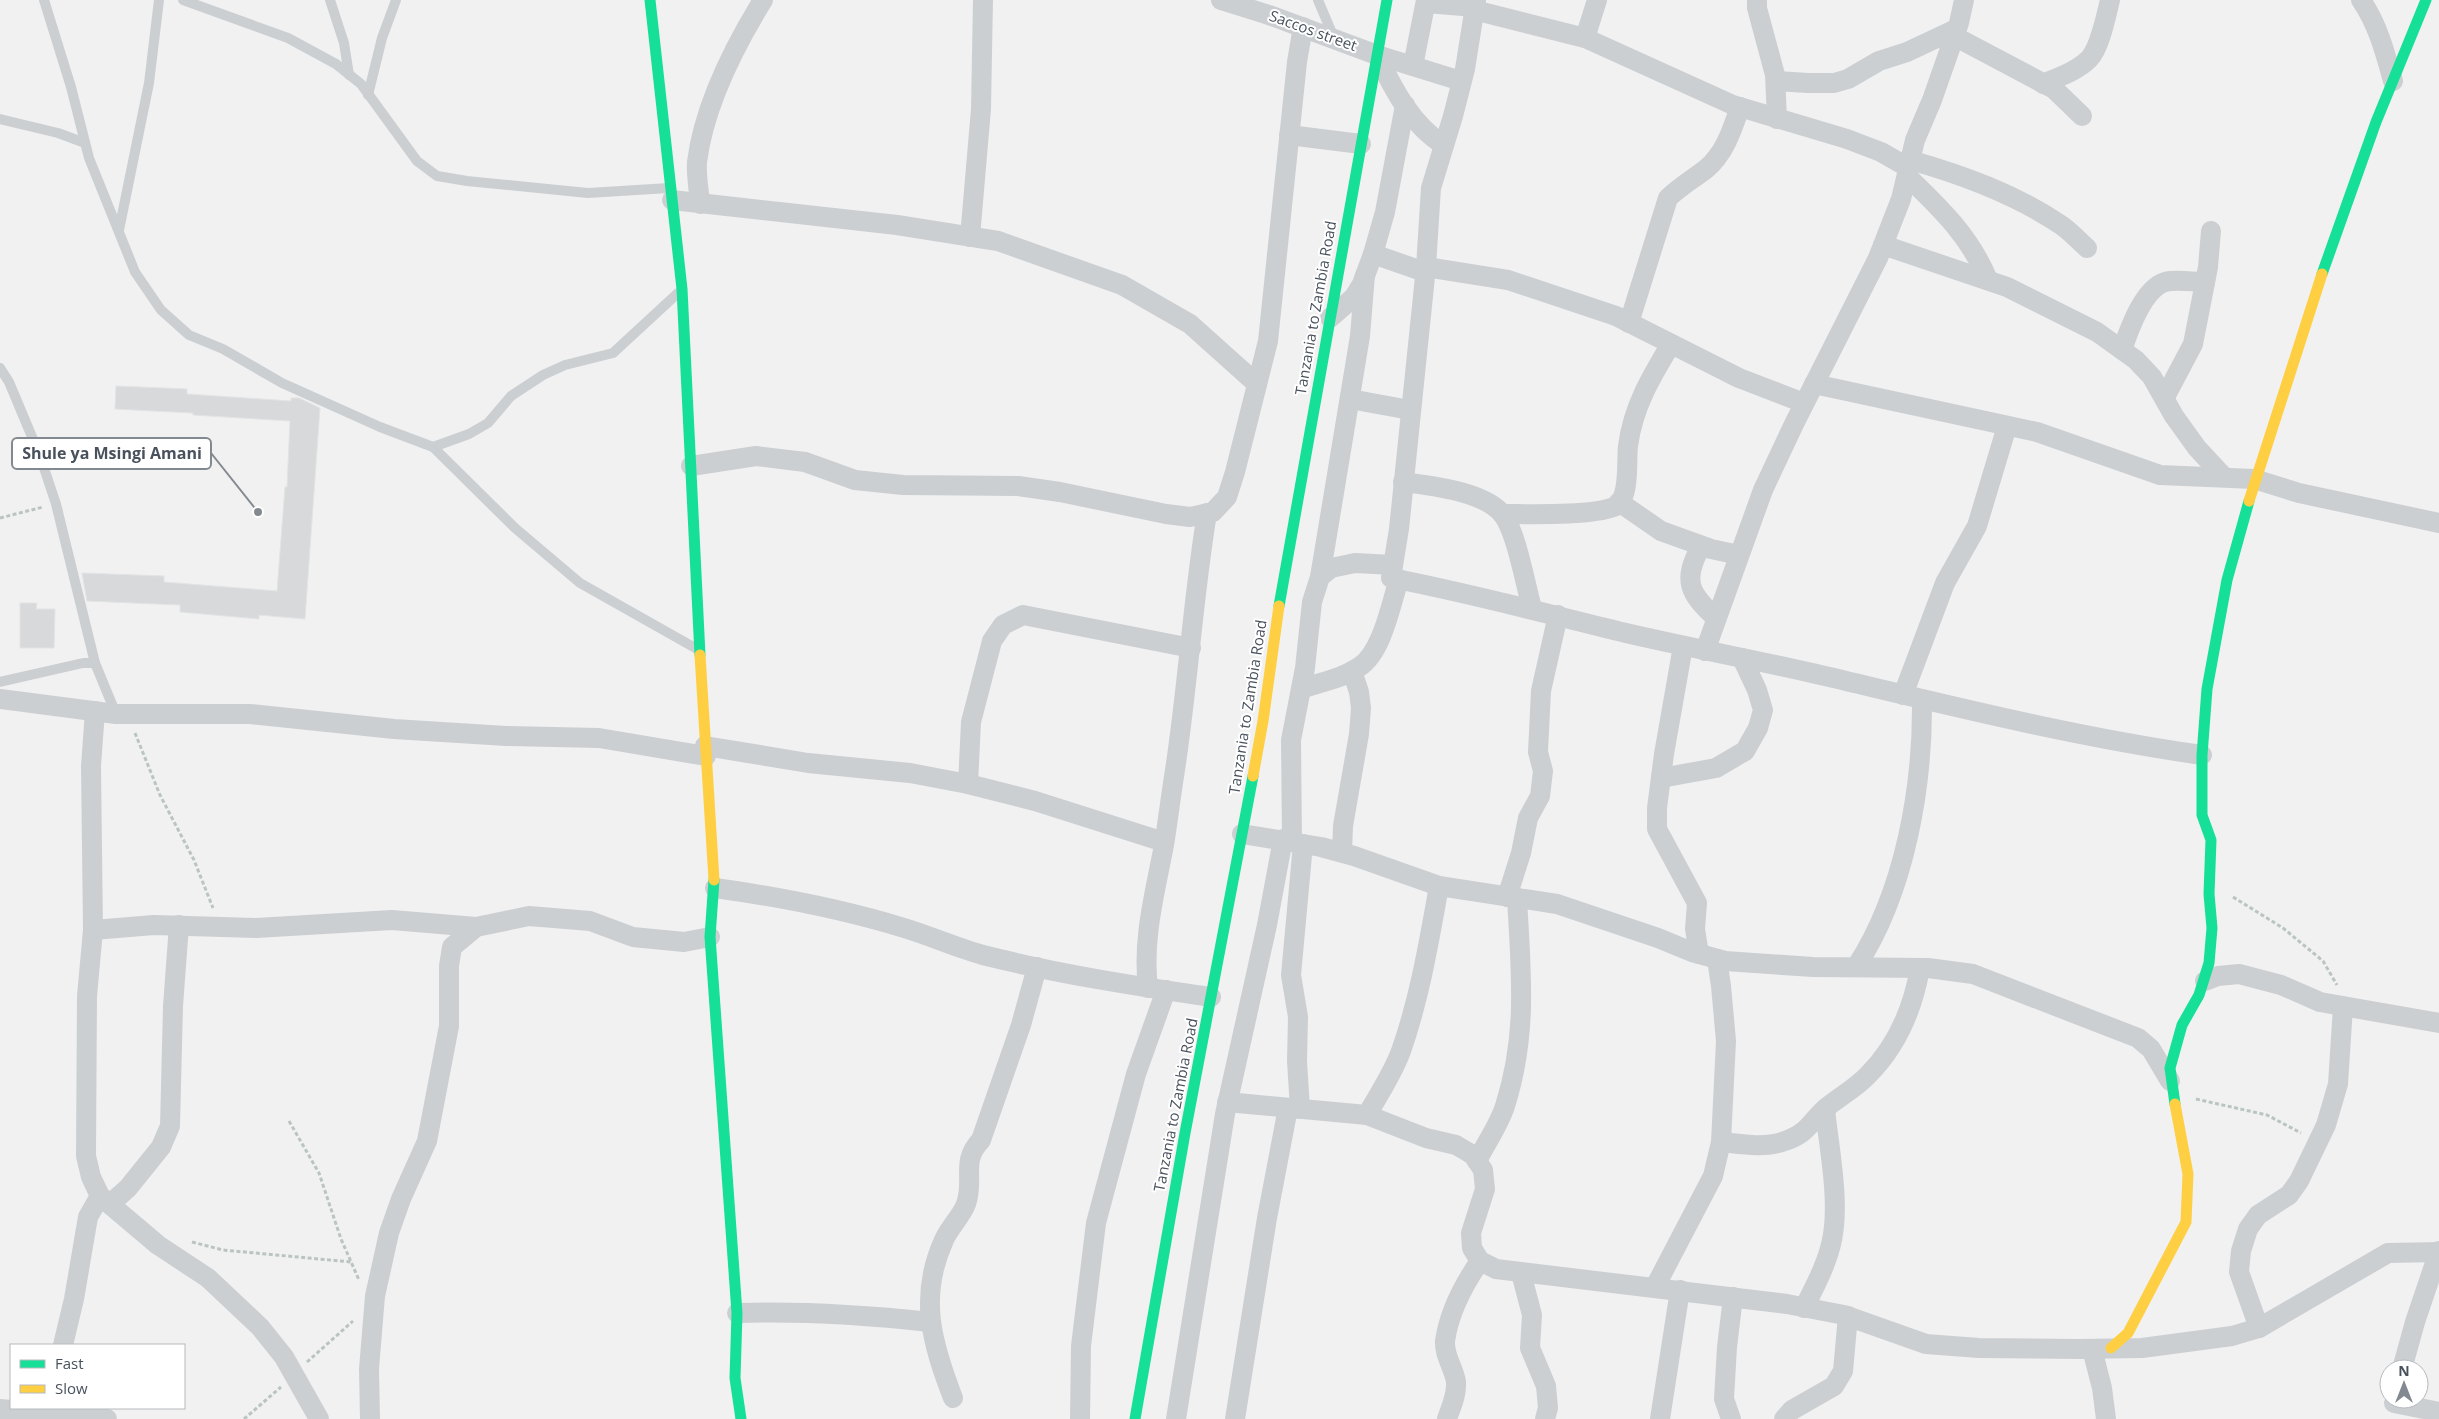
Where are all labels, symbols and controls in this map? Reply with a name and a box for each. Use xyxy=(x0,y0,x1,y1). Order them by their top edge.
street label: Saccos street xyxy=(1267,5,1360,55)
street label: Tanzania to Zambia Road xyxy=(1290,219,1340,396)
callout: Shule ya Msingi Amani xyxy=(12,438,211,469)
text: Shule ya Msingi Amani xyxy=(22,442,202,464)
street label: Tanzania to Zambia Road xyxy=(1223,618,1271,796)
street label: Tanzania to Zambia Road xyxy=(1148,1016,1202,1193)
legend xyxy=(10,1344,185,1409)
text: Fast xyxy=(55,1353,84,1373)
north arrow xyxy=(2379,1359,2429,1409)
text: N xyxy=(2398,1361,2410,1380)
text: Slow xyxy=(55,1378,88,1398)

